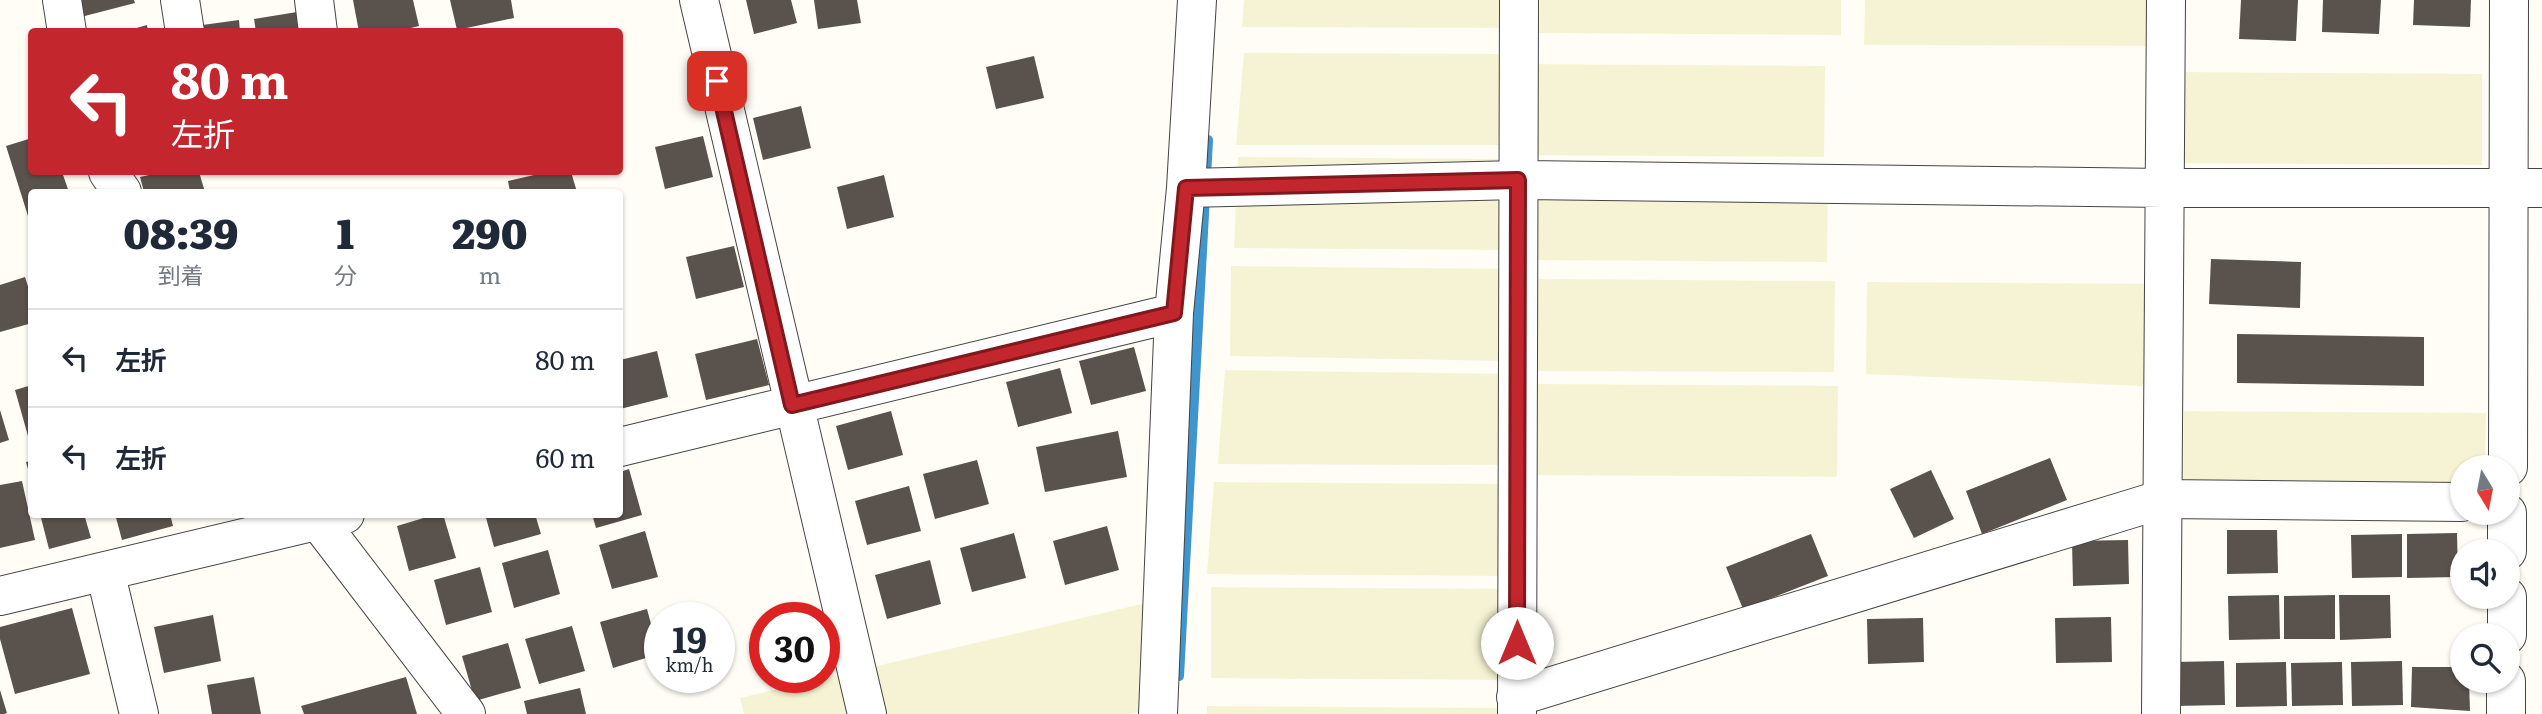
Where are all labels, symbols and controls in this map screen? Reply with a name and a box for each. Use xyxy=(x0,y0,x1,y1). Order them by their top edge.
text: 80 m xyxy=(171,41,289,114)
pin xyxy=(687,51,747,111)
icon: left xyxy=(56,56,147,147)
icon: arrive xyxy=(698,62,736,100)
text: 左折 xyxy=(171,108,235,156)
text: 08:39 xyxy=(123,200,238,262)
text: 1 xyxy=(336,200,354,262)
text: 290 xyxy=(452,200,528,262)
text: 到着 xyxy=(158,257,204,291)
text: 分 xyxy=(334,257,357,291)
text: m xyxy=(479,257,501,291)
icon: left xyxy=(56,339,94,377)
text: 左折 xyxy=(115,339,167,378)
text: 80 m xyxy=(535,339,595,378)
icon: left xyxy=(56,437,94,475)
text: 左折 xyxy=(115,437,167,476)
text: 60 m xyxy=(536,437,595,476)
north arrow xyxy=(2450,455,2520,525)
map controls xyxy=(2450,455,2520,693)
button: sound xyxy=(2450,539,2520,609)
speed limit sign: 30 xyxy=(749,602,840,693)
position arrow xyxy=(1480,606,1554,680)
text: 19 xyxy=(672,612,707,664)
button: search xyxy=(2450,623,2520,693)
text: km/h xyxy=(666,651,713,678)

